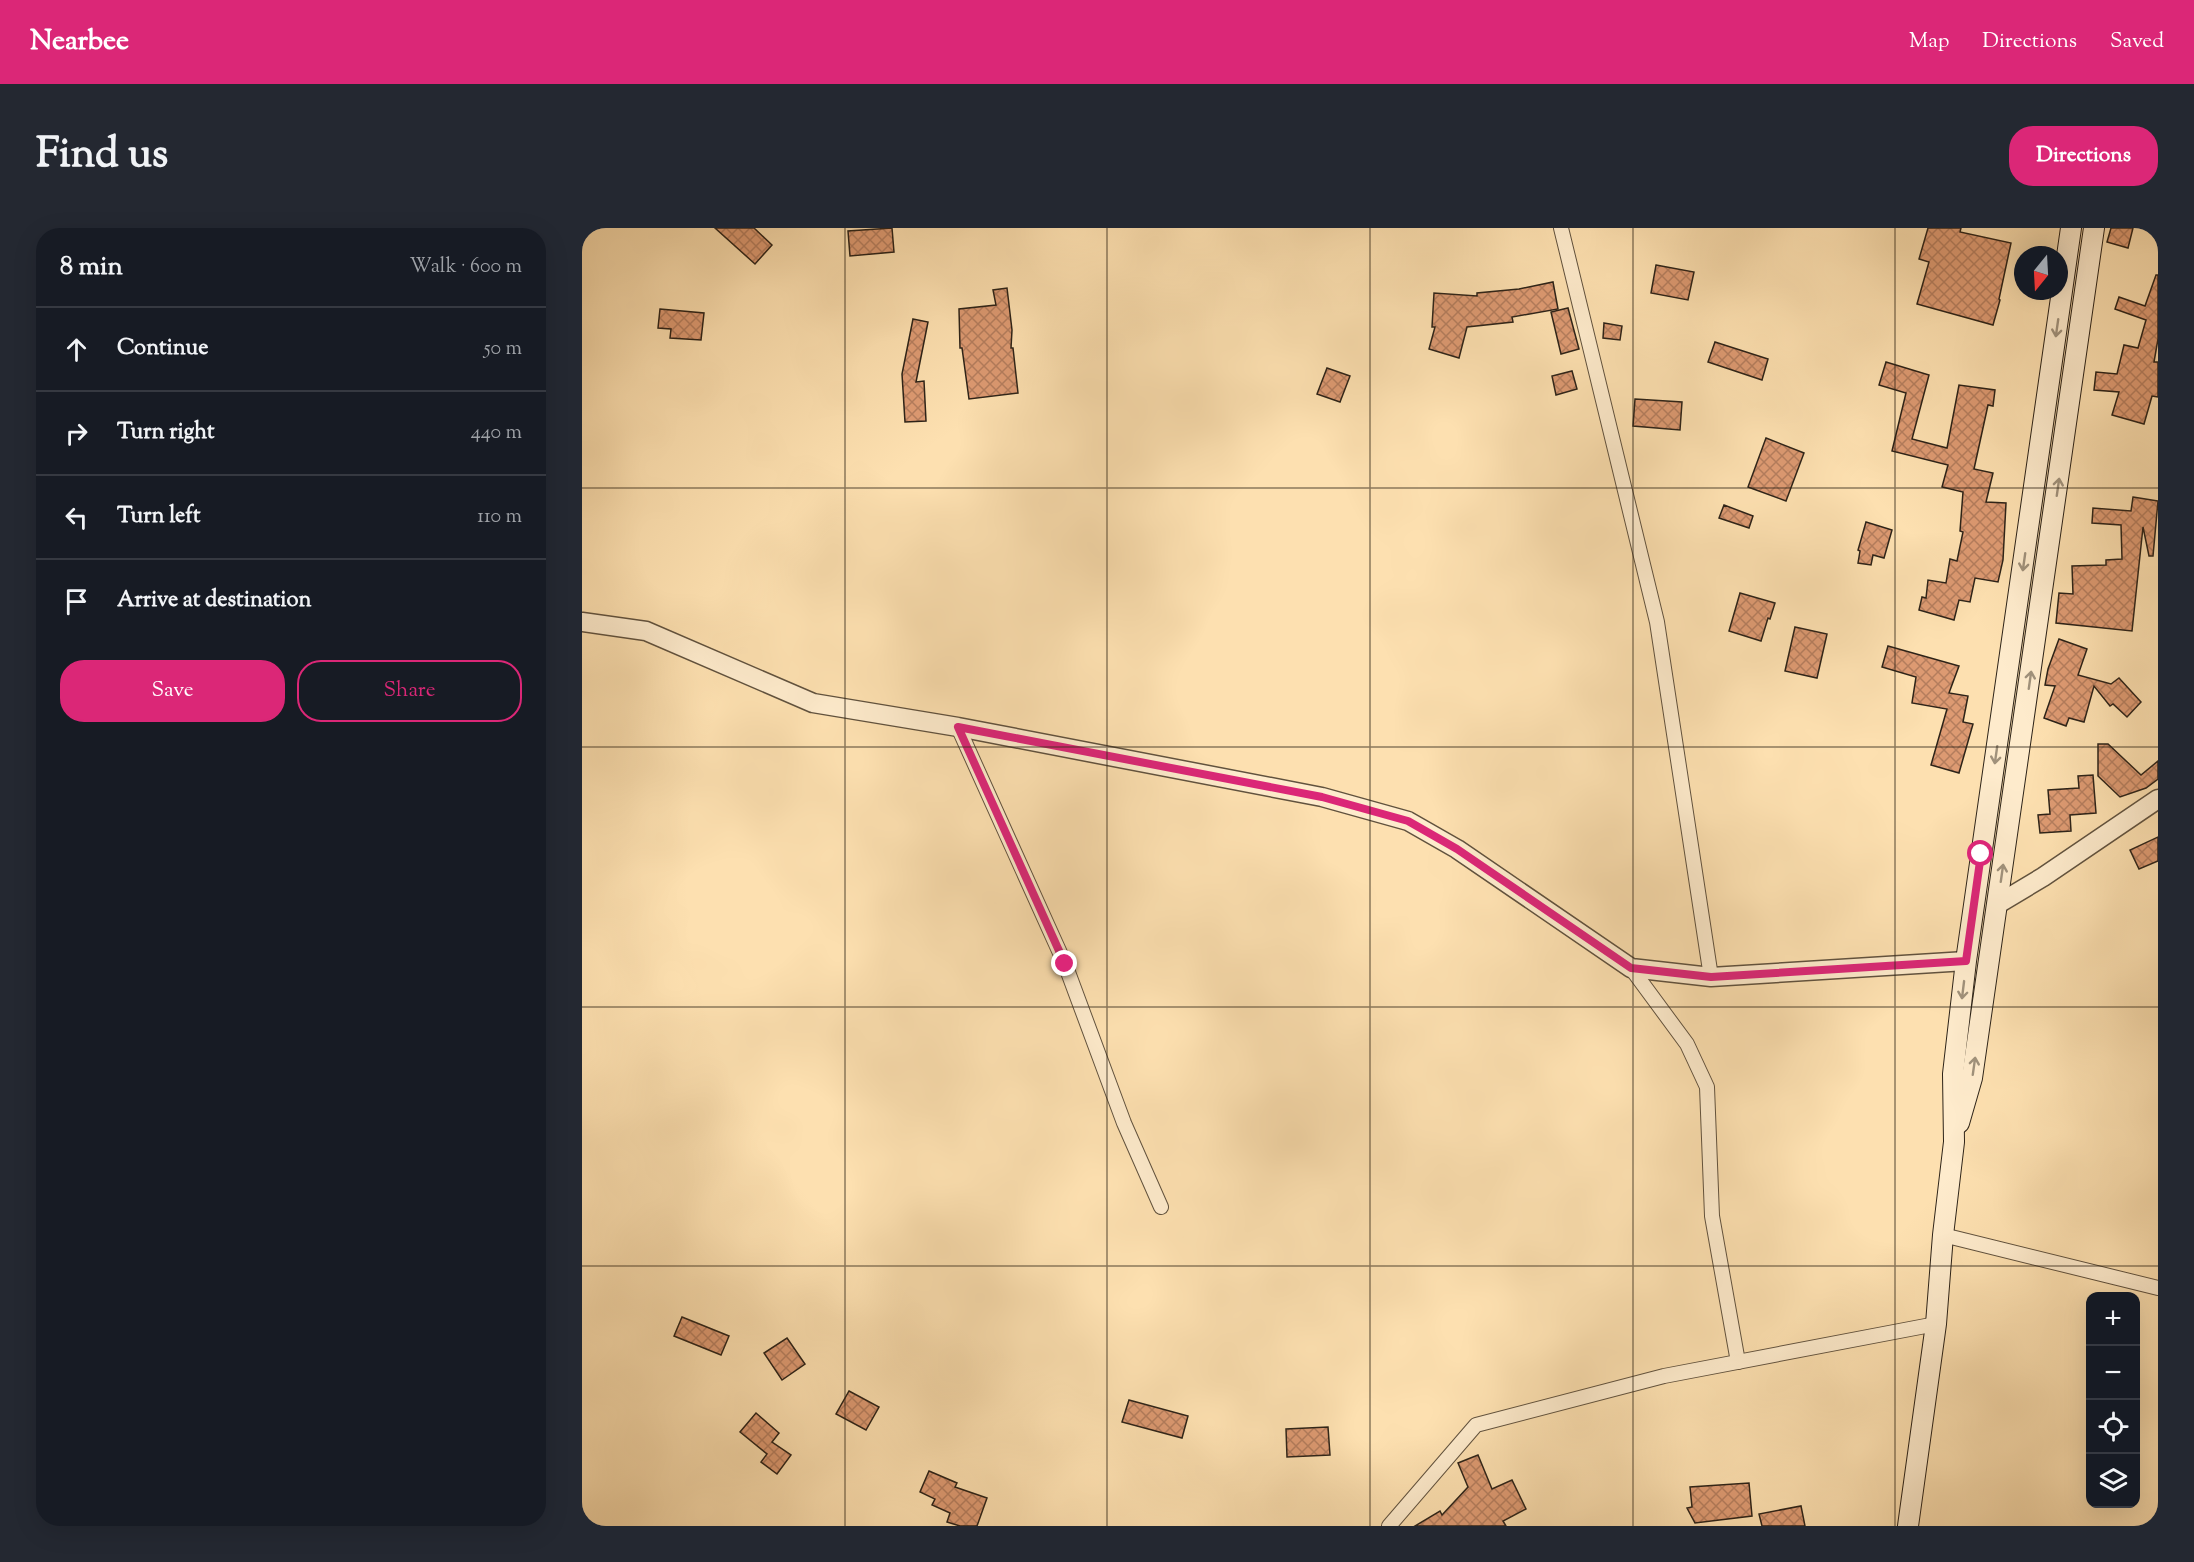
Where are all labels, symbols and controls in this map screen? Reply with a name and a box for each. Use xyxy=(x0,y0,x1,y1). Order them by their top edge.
text: Nearbee xyxy=(30,22,129,62)
text: Map xyxy=(1909,27,1949,57)
text: Directions xyxy=(1982,27,2077,57)
text: Saved xyxy=(2110,27,2164,57)
text: Find us xyxy=(36,126,168,186)
button: Directions xyxy=(2009,126,2158,186)
north arrow xyxy=(2014,246,2068,300)
text: 8 min xyxy=(60,249,123,286)
text: Walk · 600 m xyxy=(410,253,522,282)
one-way arrow xyxy=(2052,317,2063,337)
icon: ahead xyxy=(60,333,93,366)
text: Continue xyxy=(117,333,208,365)
text: 50 m xyxy=(484,335,522,364)
icon: right xyxy=(60,417,93,450)
text: Turn right xyxy=(117,417,214,449)
text: 440 m xyxy=(471,419,522,448)
one-way arrow xyxy=(2053,477,2064,497)
icon: left xyxy=(60,501,93,534)
text: Turn left xyxy=(117,501,200,533)
text: 110 m xyxy=(477,503,522,532)
one-way arrow xyxy=(2018,552,2029,572)
icon: arrive xyxy=(60,585,93,618)
text: Arrive at destination xyxy=(117,585,312,617)
button: Save xyxy=(60,660,285,722)
button: Share xyxy=(297,660,522,722)
one-way arrow xyxy=(2025,670,2036,690)
one-way arrow xyxy=(1990,745,2001,765)
route start xyxy=(1967,840,1993,866)
one-way arrow xyxy=(1997,863,2008,883)
route end xyxy=(1051,950,1077,976)
one-way arrow xyxy=(1957,979,1968,999)
one-way arrow xyxy=(1968,1056,1979,1076)
map controls xyxy=(2086,1292,2140,1508)
button: + xyxy=(2086,1292,2140,1346)
button: − xyxy=(2086,1346,2140,1400)
button: locate xyxy=(2086,1400,2140,1454)
button: layers xyxy=(2086,1454,2140,1508)

